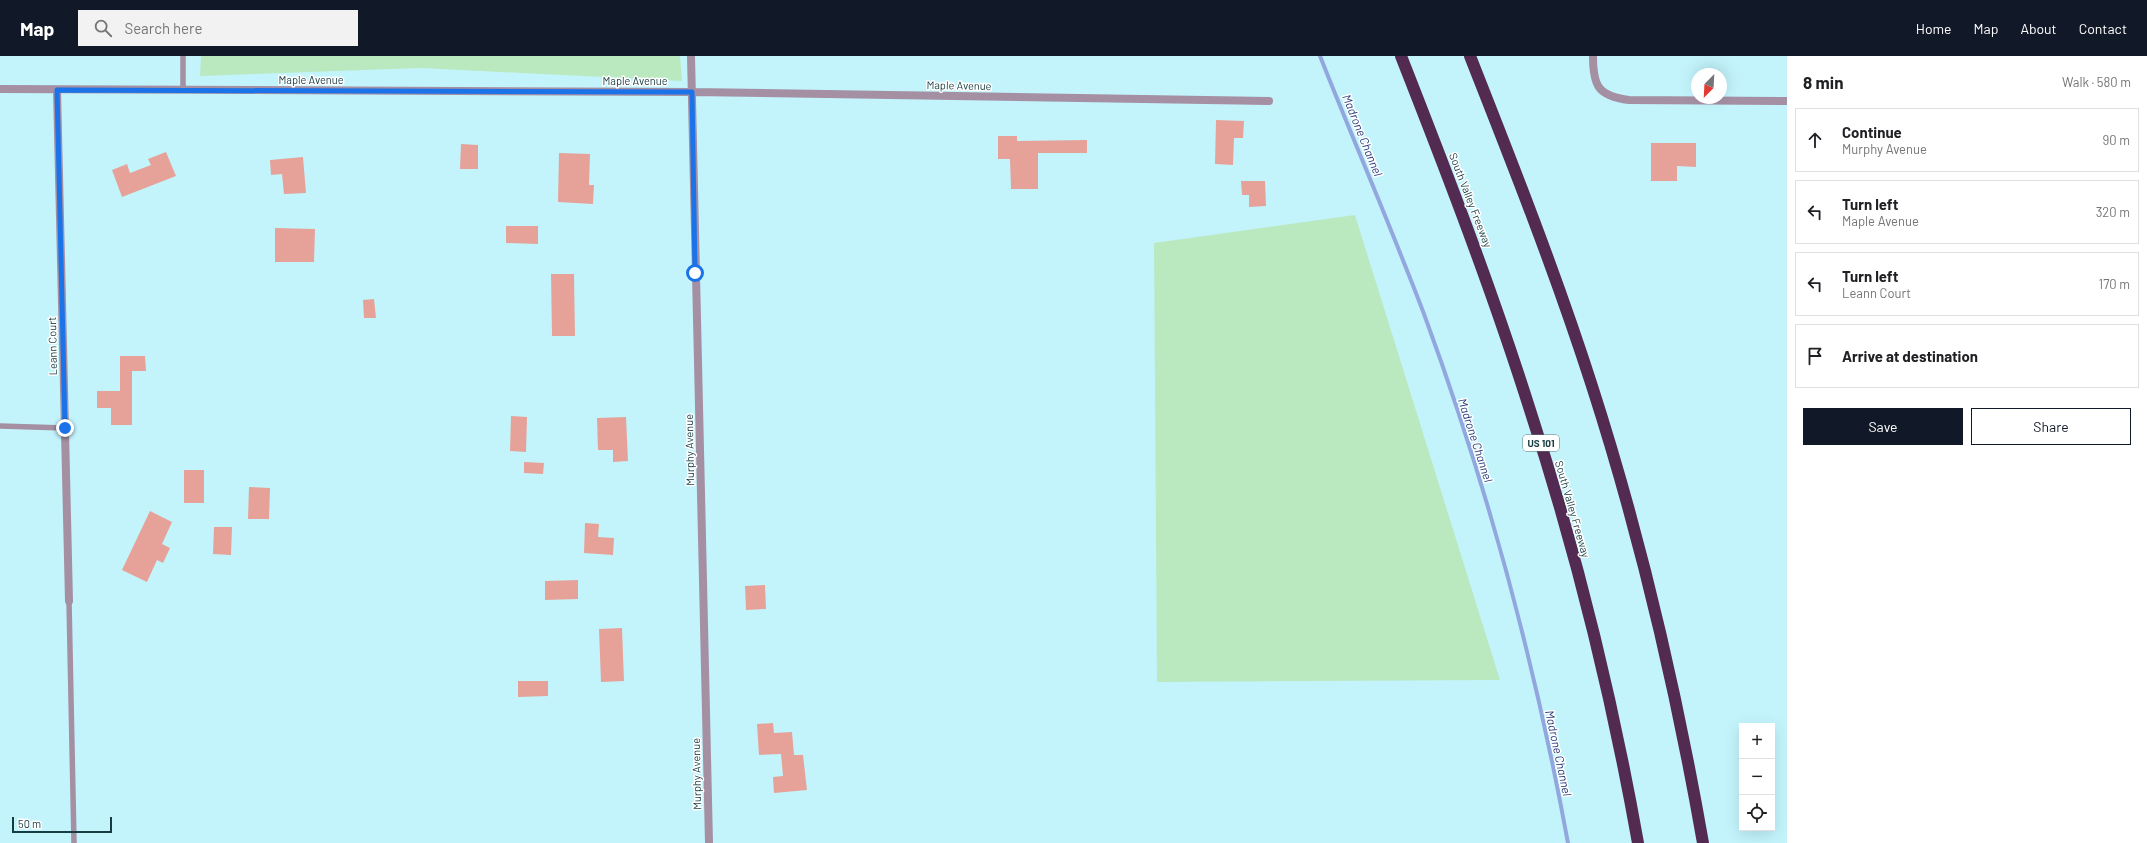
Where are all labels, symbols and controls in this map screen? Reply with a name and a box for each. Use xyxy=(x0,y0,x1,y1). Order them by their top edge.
search box xyxy=(78,10,358,46)
text: Map xyxy=(20,17,54,40)
icon: search xyxy=(92,17,114,39)
text: Search here xyxy=(124,19,202,37)
text: Home xyxy=(1916,20,1952,37)
text: Map xyxy=(1974,20,1998,37)
text: About xyxy=(2020,20,2057,37)
text: Contact xyxy=(2079,20,2127,37)
north arrow xyxy=(1691,68,1727,104)
text: 8 min xyxy=(1803,72,1843,92)
street label: Maple Avenue xyxy=(278,73,344,86)
street label: Maple Avenue xyxy=(602,74,668,87)
text: Walk · 580 m xyxy=(2062,74,2131,90)
street label: Maple Avenue xyxy=(926,78,992,92)
water label: Madrone Channel xyxy=(1340,92,1386,178)
text: Continue xyxy=(1842,123,1902,141)
icon: ahead xyxy=(1804,129,1826,151)
text: 90 m xyxy=(2103,132,2130,148)
text: Murphy Avenue xyxy=(1842,141,1927,157)
street label: South Valley Freeway xyxy=(1447,151,1495,249)
text: Turn left xyxy=(1842,195,1898,213)
icon: left xyxy=(1804,201,1826,223)
text: 320 m xyxy=(2096,204,2130,220)
text: Maple Avenue xyxy=(1842,213,1919,229)
route start xyxy=(686,264,704,282)
text: Turn left xyxy=(1842,267,1898,285)
icon: left xyxy=(1804,273,1826,295)
text: 170 m xyxy=(2099,276,2130,292)
text: Leann Court xyxy=(1842,285,1911,301)
street label: Leann Court xyxy=(45,317,59,375)
icon: arrive xyxy=(1804,345,1826,367)
text: Arrive at destination xyxy=(1842,347,1978,365)
water label: Madrone Channel xyxy=(1456,396,1496,484)
button: Save xyxy=(1803,408,1963,445)
button: Share xyxy=(1971,408,2131,445)
street label: Murphy Avenue xyxy=(682,414,696,486)
route end xyxy=(56,419,74,437)
road number: US 101 xyxy=(1523,435,1559,451)
street label: South Valley Freeway xyxy=(1553,459,1593,559)
water label: Madrone Channel xyxy=(1543,709,1575,797)
map controls xyxy=(1739,723,1775,831)
button: + xyxy=(1739,723,1775,759)
street label: Murphy Avenue xyxy=(689,738,703,810)
button: − xyxy=(1739,759,1775,795)
button: locate xyxy=(1739,795,1775,831)
scale bar xyxy=(12,815,112,834)
text: 50 m xyxy=(18,817,41,830)

